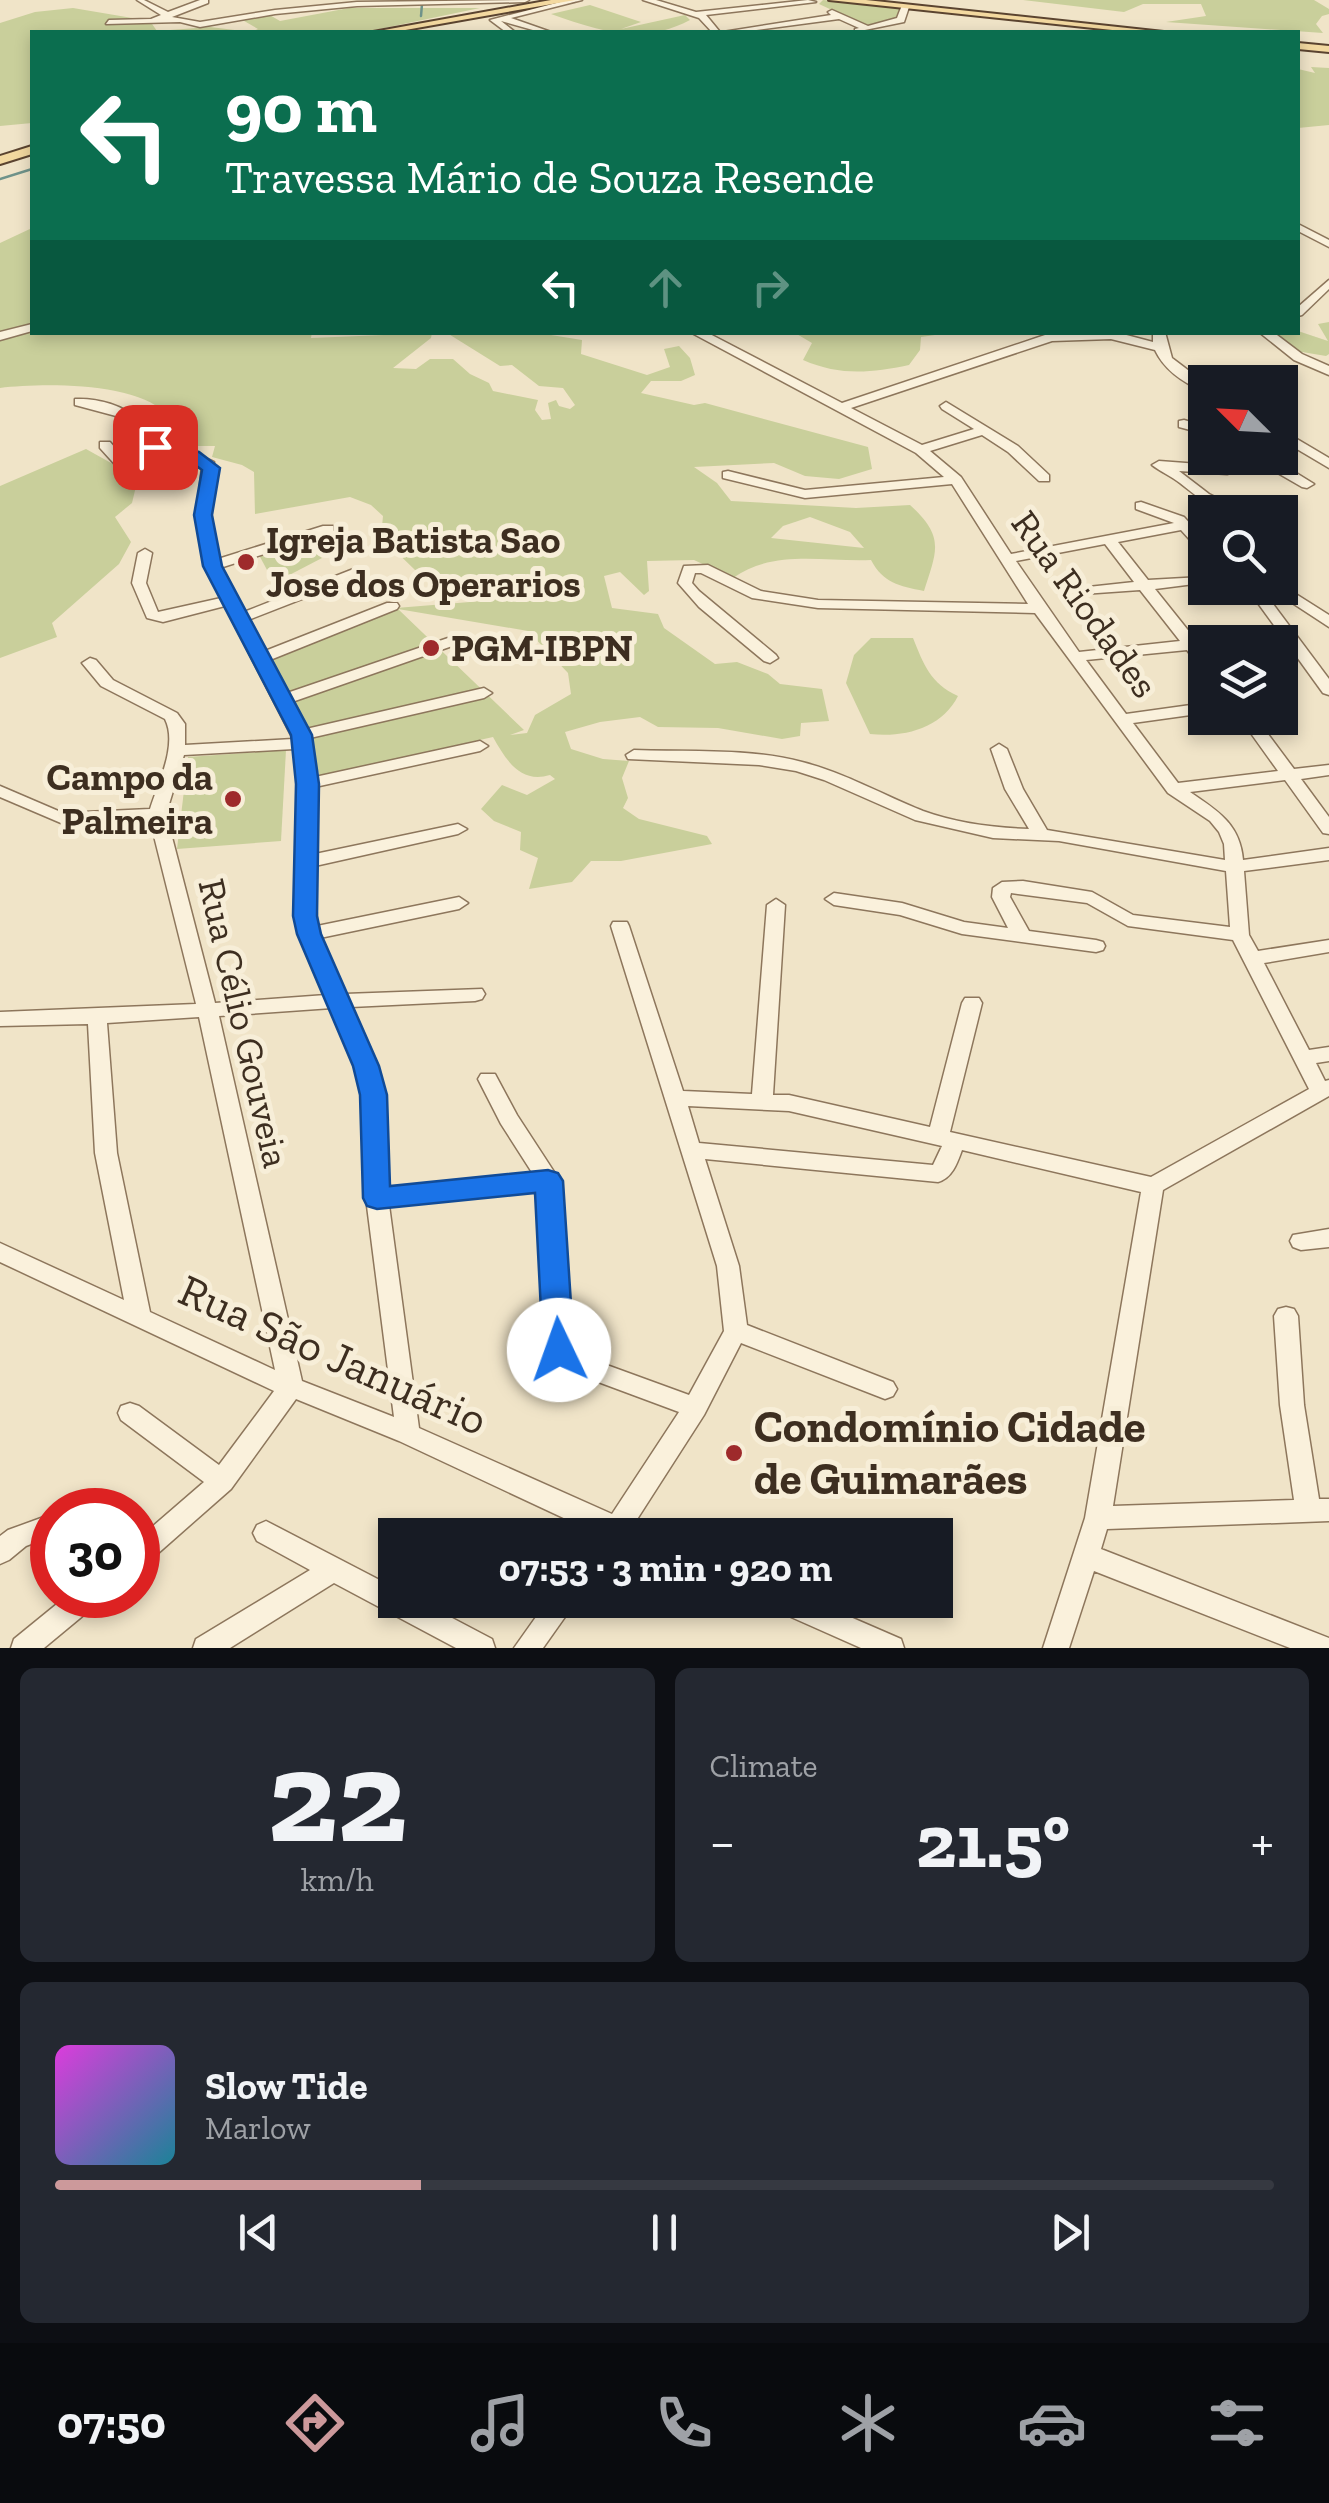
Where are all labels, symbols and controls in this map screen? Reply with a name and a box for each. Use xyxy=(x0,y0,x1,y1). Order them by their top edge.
text: 90 m xyxy=(225,66,377,150)
icon: left xyxy=(60,70,190,200)
text: Travessa Mário de Souza Resende xyxy=(225,151,874,205)
icon: left xyxy=(533,260,588,315)
icon: ahead xyxy=(638,260,693,315)
icon: right xyxy=(743,260,798,315)
north arrow xyxy=(1188,365,1298,475)
map controls xyxy=(1188,365,1298,735)
pin xyxy=(113,405,198,490)
icon: arrive xyxy=(128,420,183,475)
button: search xyxy=(1188,495,1298,605)
street label: Rua Riodades xyxy=(1002,502,1168,706)
place label: Igreja Batista Sao Jose dos Operarios xyxy=(266,517,581,607)
marker: Igreja Batista Sao Jose dos Operarios xyxy=(235,551,257,573)
place label: PGM-IBPN xyxy=(451,625,633,671)
button: layers xyxy=(1188,625,1298,735)
marker: PGM-IBPN xyxy=(420,637,442,659)
place label: Campo da Palmeira xyxy=(46,754,213,844)
marker: Campo da Palmeira xyxy=(222,788,244,810)
street label: Rua Célio Gouveia xyxy=(188,874,300,1172)
street label: Rua São Januário xyxy=(171,1263,495,1447)
position arrow xyxy=(507,1298,611,1402)
place label: Condomínio Cidade de Guimarães xyxy=(754,1400,1146,1506)
marker: Condomínio Cidade de Guimarães xyxy=(723,1442,745,1464)
speed limit sign: 30 xyxy=(30,1488,160,1618)
text: 07:53 · 3 min · 920 m xyxy=(499,1545,832,1591)
text: 22 xyxy=(267,1718,407,1874)
text: Climate xyxy=(710,1747,818,1785)
text: 21.5° xyxy=(916,1796,1070,1886)
text: − xyxy=(710,1809,735,1875)
text: + xyxy=(1251,1809,1274,1875)
text: km/h xyxy=(301,1861,374,1899)
text: Slow Tide xyxy=(205,2063,368,2109)
text: Marlow xyxy=(205,2109,311,2147)
icon: previous xyxy=(231,2205,286,2260)
icon: pause xyxy=(637,2205,692,2260)
icon: next xyxy=(1043,2205,1098,2260)
icon: directions xyxy=(280,2388,350,2458)
icon: music xyxy=(465,2388,535,2458)
icon: phone xyxy=(649,2388,719,2458)
icon: climate xyxy=(833,2388,903,2458)
icon: car xyxy=(1017,2388,1087,2458)
icon: filters xyxy=(1202,2388,1272,2458)
text: 07:50 xyxy=(57,2396,166,2450)

